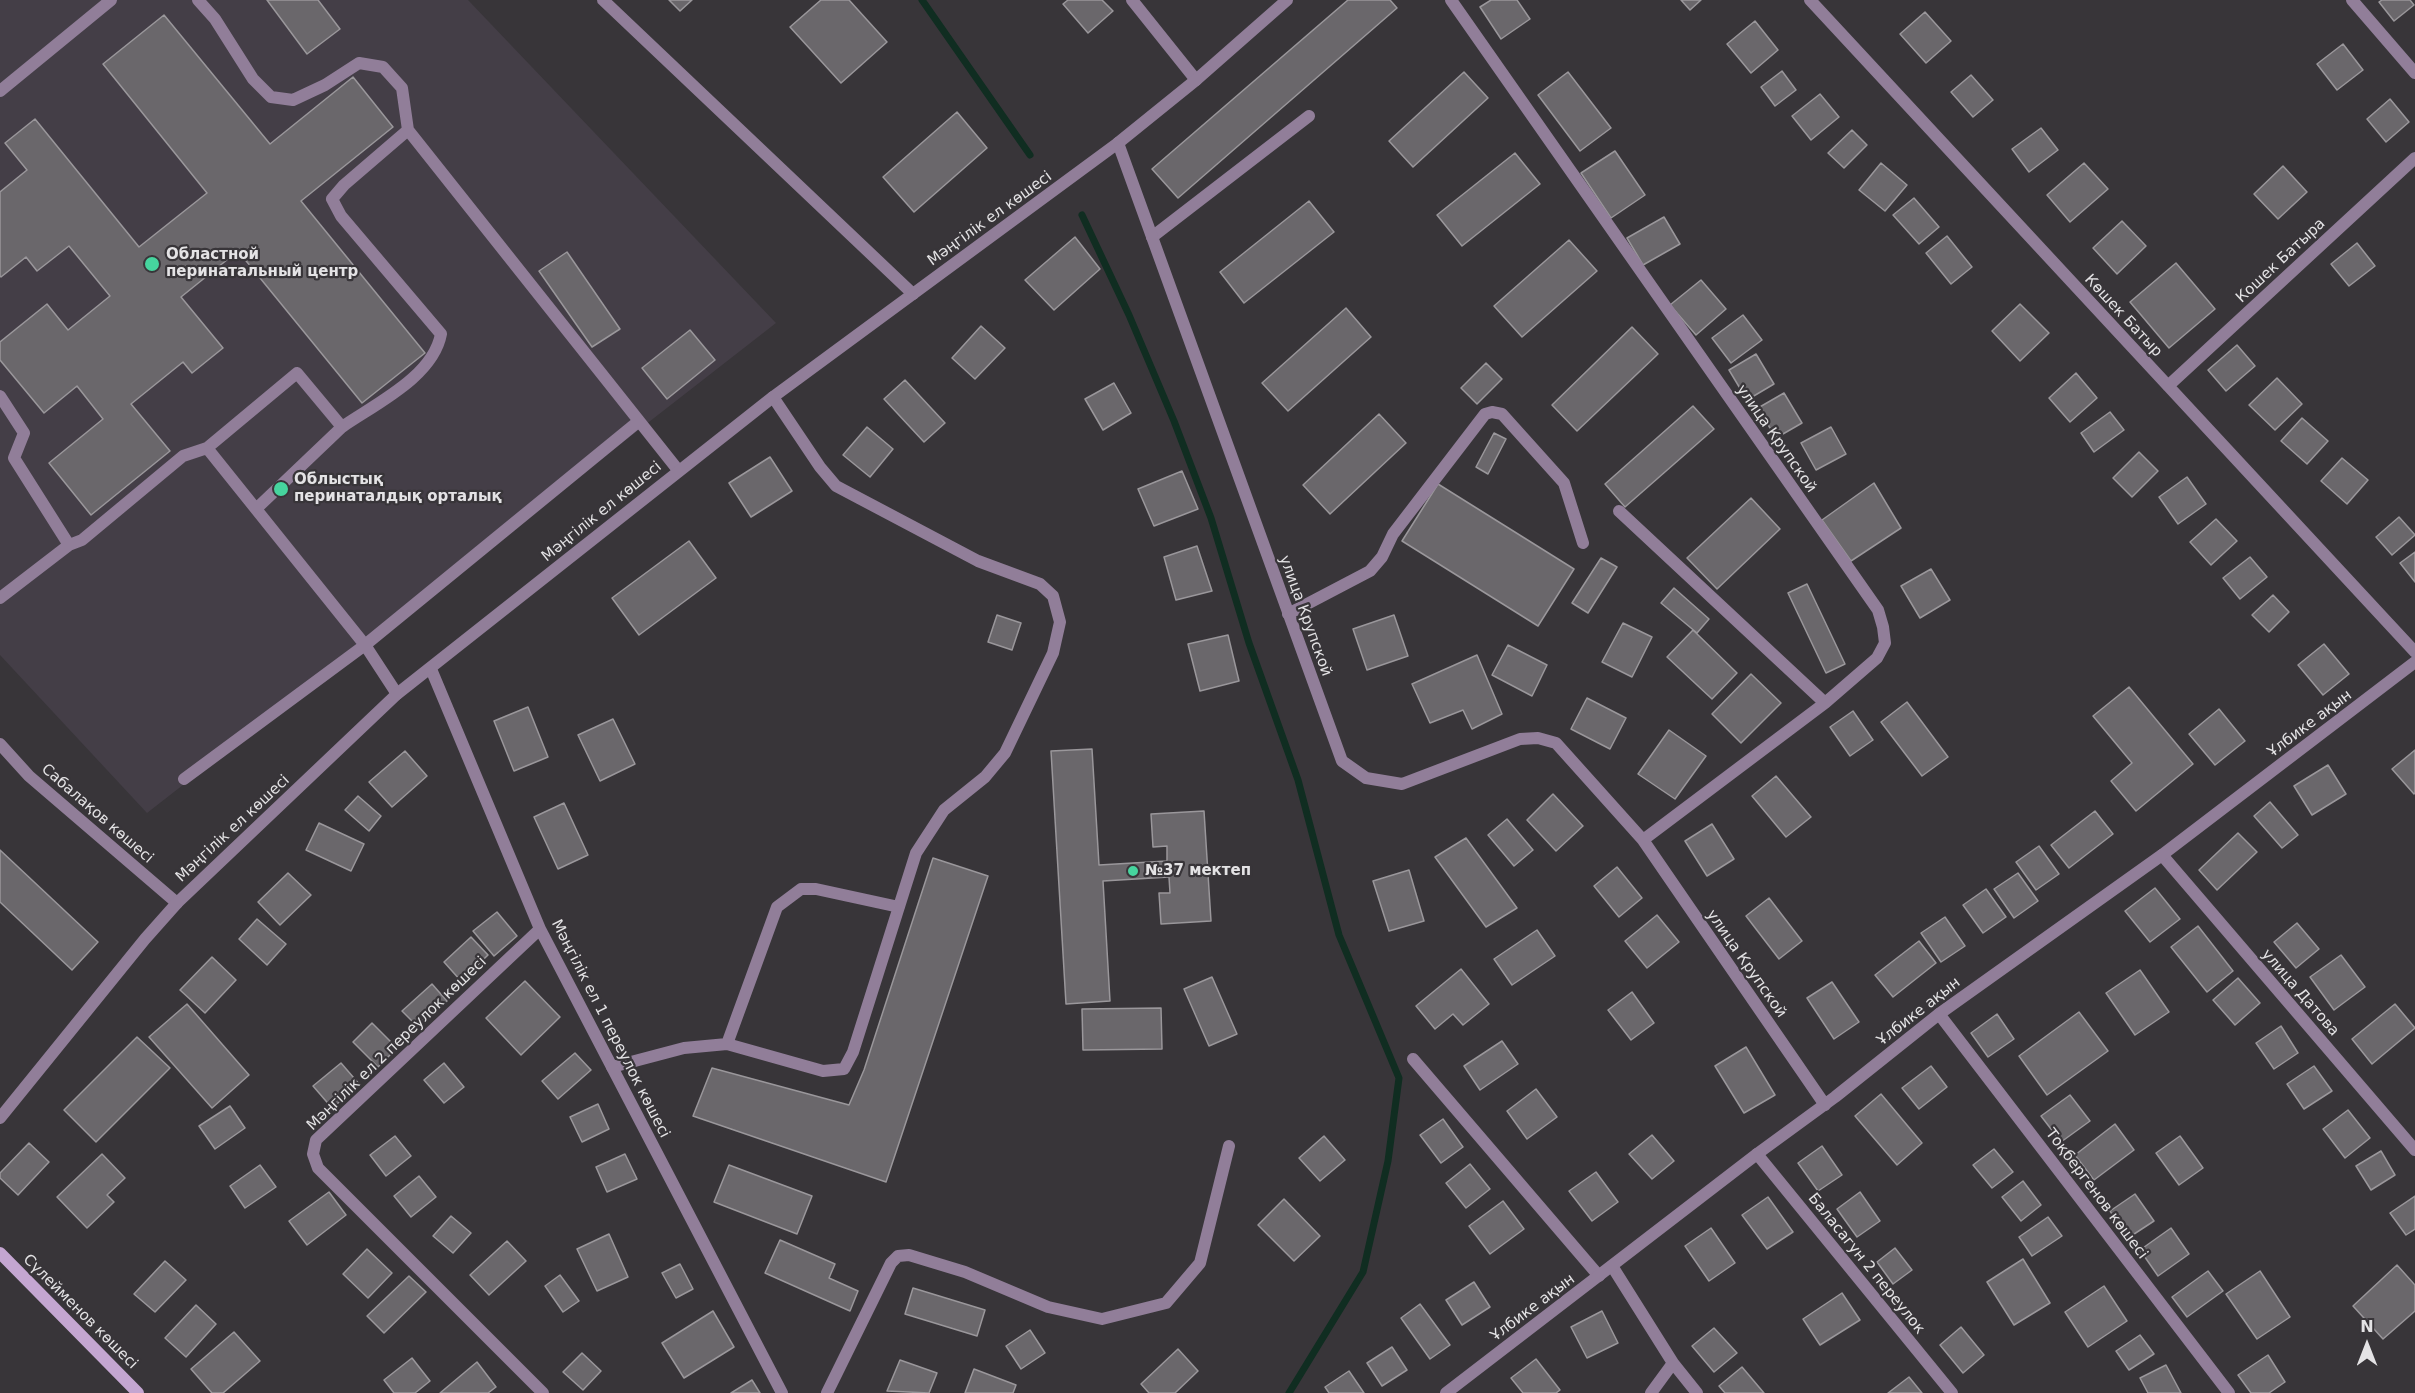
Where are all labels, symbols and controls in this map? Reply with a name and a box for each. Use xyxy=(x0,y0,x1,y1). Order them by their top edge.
street label: Мәңгілік ел көшесі xyxy=(924,168,1056,270)
street label: Кошек Батыра xyxy=(2233,215,2329,307)
place label: Областной перинатальный центр xyxy=(166,246,358,281)
marker: Областной перинатальный центр xyxy=(143,255,161,273)
street label: Көшек Батыр xyxy=(2080,271,2166,361)
street label: улица Крупской xyxy=(1732,382,1820,496)
street label: Мәңгілік ел көшесі xyxy=(538,458,666,566)
place label: Облыстық перинаталдық орталық xyxy=(294,471,502,506)
marker: Облыстық перинаталдық орталық xyxy=(272,480,290,498)
street label: улица Крупской xyxy=(1275,553,1335,679)
street label: Ұлбике ақын xyxy=(2264,687,2356,761)
street label: Сабалақов көшесі xyxy=(37,761,157,867)
street label: Мәңгілік ел көшесі xyxy=(172,772,294,886)
place label: №37 мектеп xyxy=(1145,862,1251,880)
marker: №37 мектеп xyxy=(1126,864,1140,878)
street label: улица Крупской xyxy=(1702,907,1790,1021)
street label: Мәңгілік ел 1 переулок көшесі xyxy=(547,917,673,1141)
street label: улица Датова xyxy=(2257,946,2343,1040)
street label: Мәңгілік ел 2 переулок көшесі xyxy=(304,953,490,1135)
street label: Ұлбике ақын xyxy=(1874,974,1964,1050)
street label: Тоқбергенов көшесі xyxy=(2041,1125,2151,1263)
street label: Баласагун 2 переулок xyxy=(1804,1190,1928,1338)
street label: Сүлейменов көшесі xyxy=(19,1251,141,1373)
street label: Ұлбике ақын xyxy=(1487,1271,1579,1345)
north arrow xyxy=(2337,1315,2397,1375)
text: N xyxy=(2360,1317,2374,1336)

